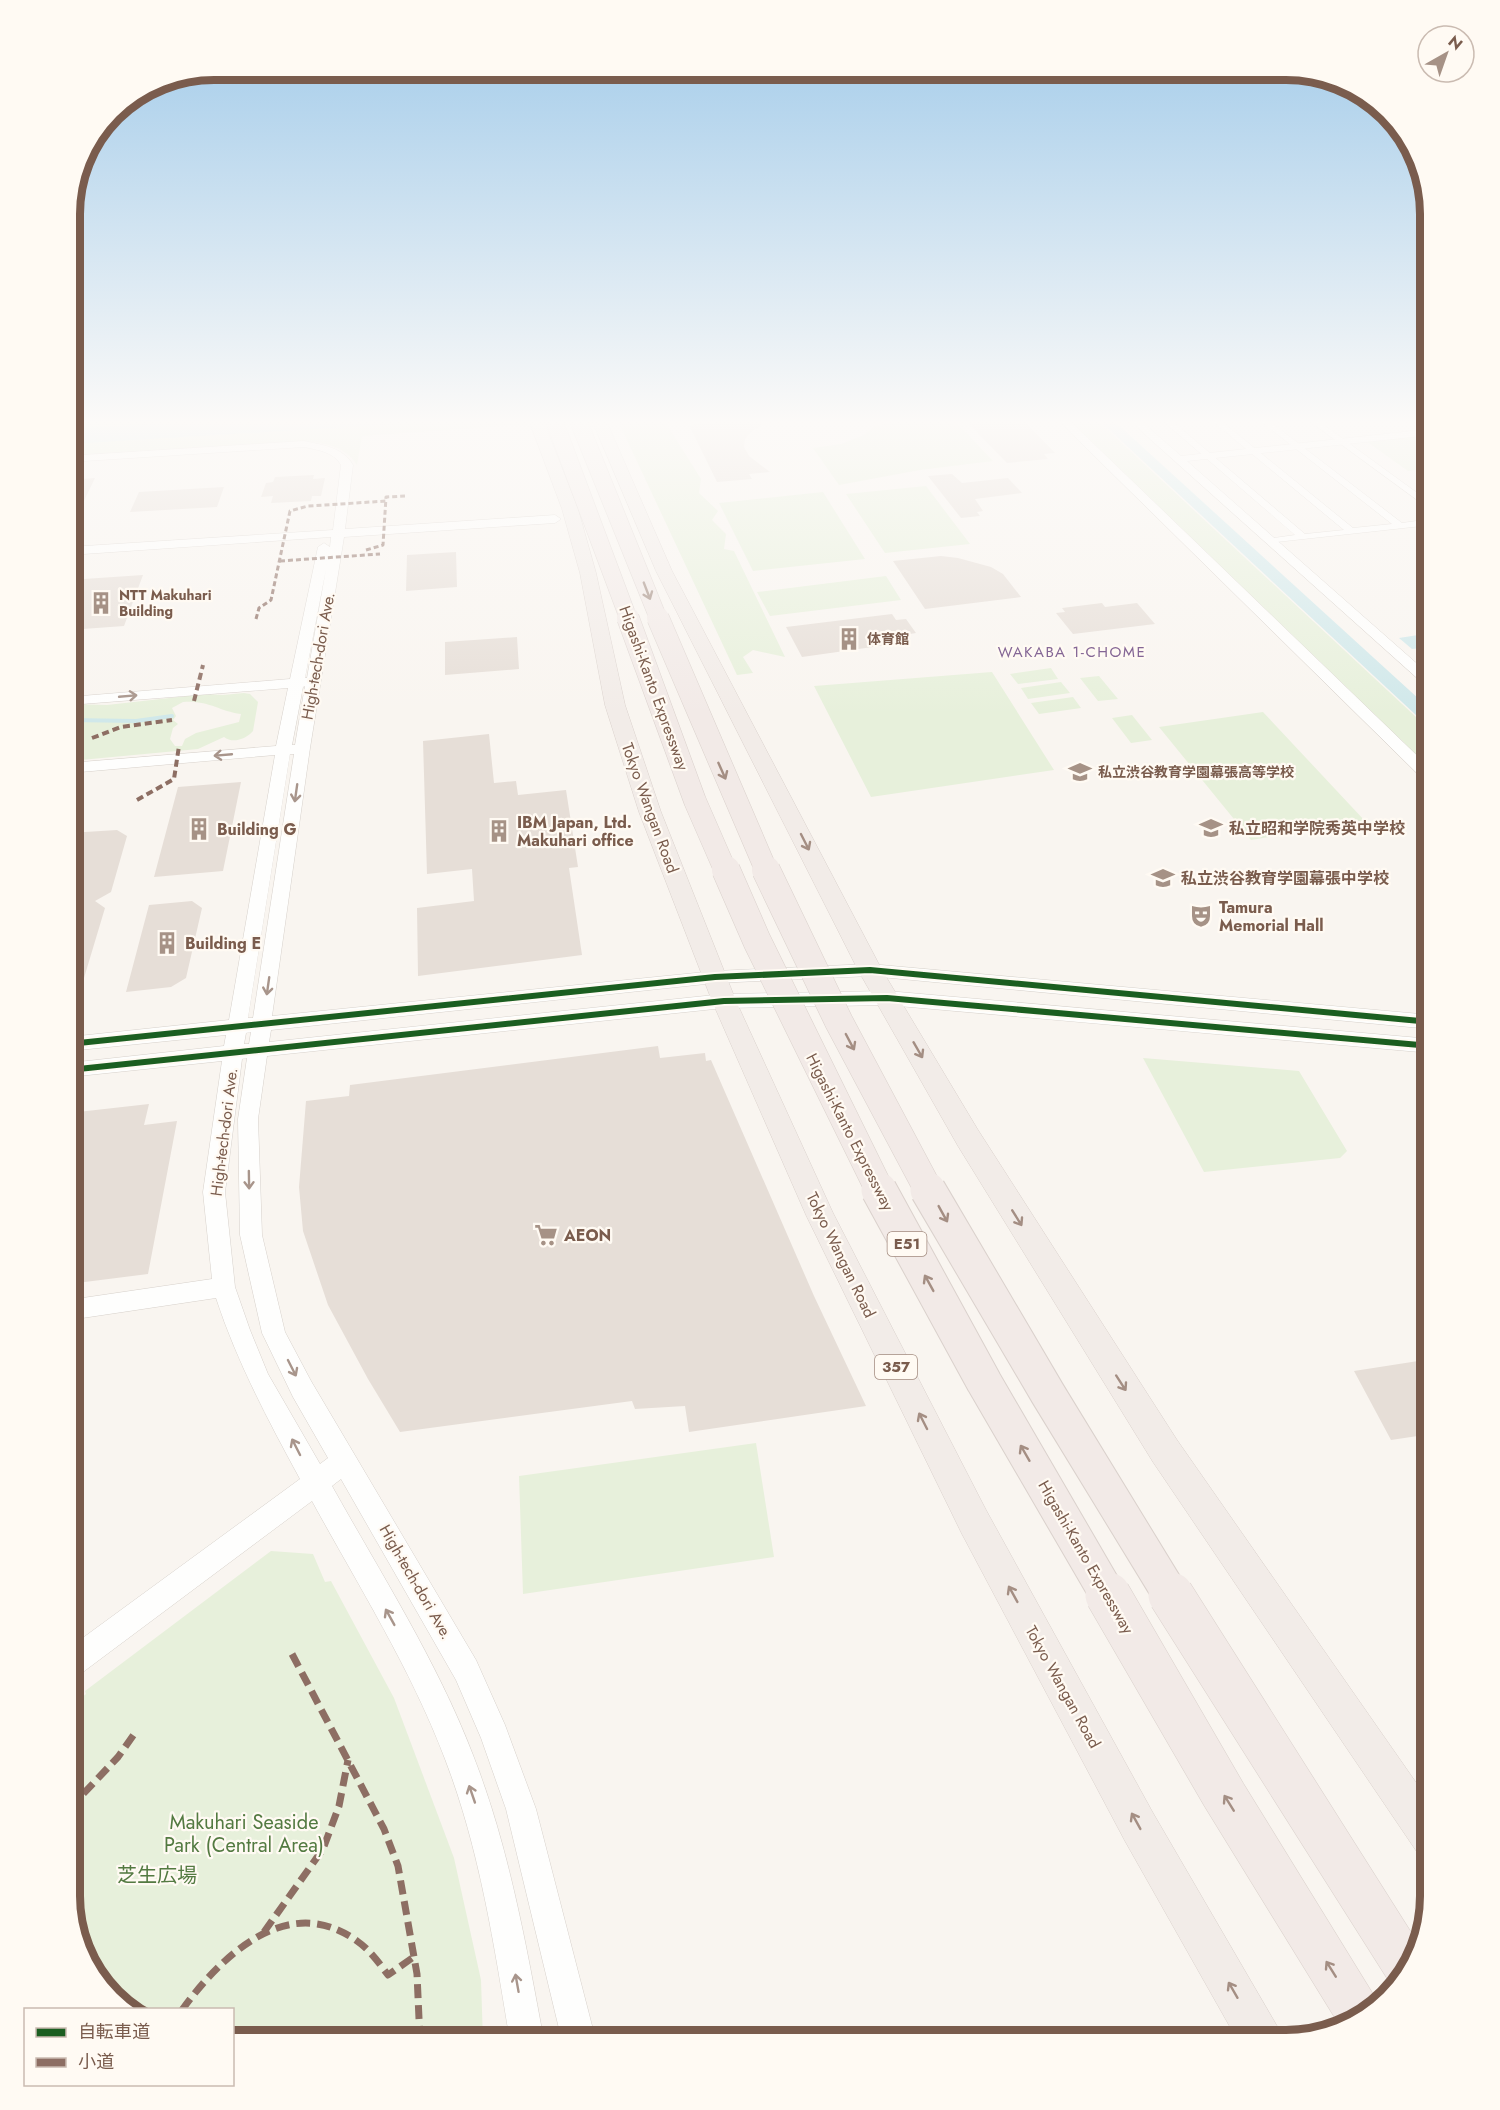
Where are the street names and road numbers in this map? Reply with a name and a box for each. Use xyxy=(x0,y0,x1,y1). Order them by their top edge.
street label: High-tech-dori Ave. xyxy=(295,590,341,722)
street label: Higashi-Kanto Expressway xyxy=(613,602,695,774)
street label: Tokyo Wangan Road xyxy=(616,740,684,876)
street label: Higashi-Kanto Expressway xyxy=(800,1049,900,1215)
street label: High-tech-dori Ave. xyxy=(205,1067,243,1197)
street label: Tokyo Wangan Road xyxy=(801,1188,881,1322)
road number: E51 xyxy=(888,1232,926,1256)
road number: 357 xyxy=(875,1355,917,1379)
street label: Higashi-Kanto Expressway xyxy=(1033,1476,1140,1639)
street label: High-tech-dori Ave. xyxy=(374,1520,458,1644)
street label: Tokyo Wangan Road xyxy=(1020,1621,1106,1753)

